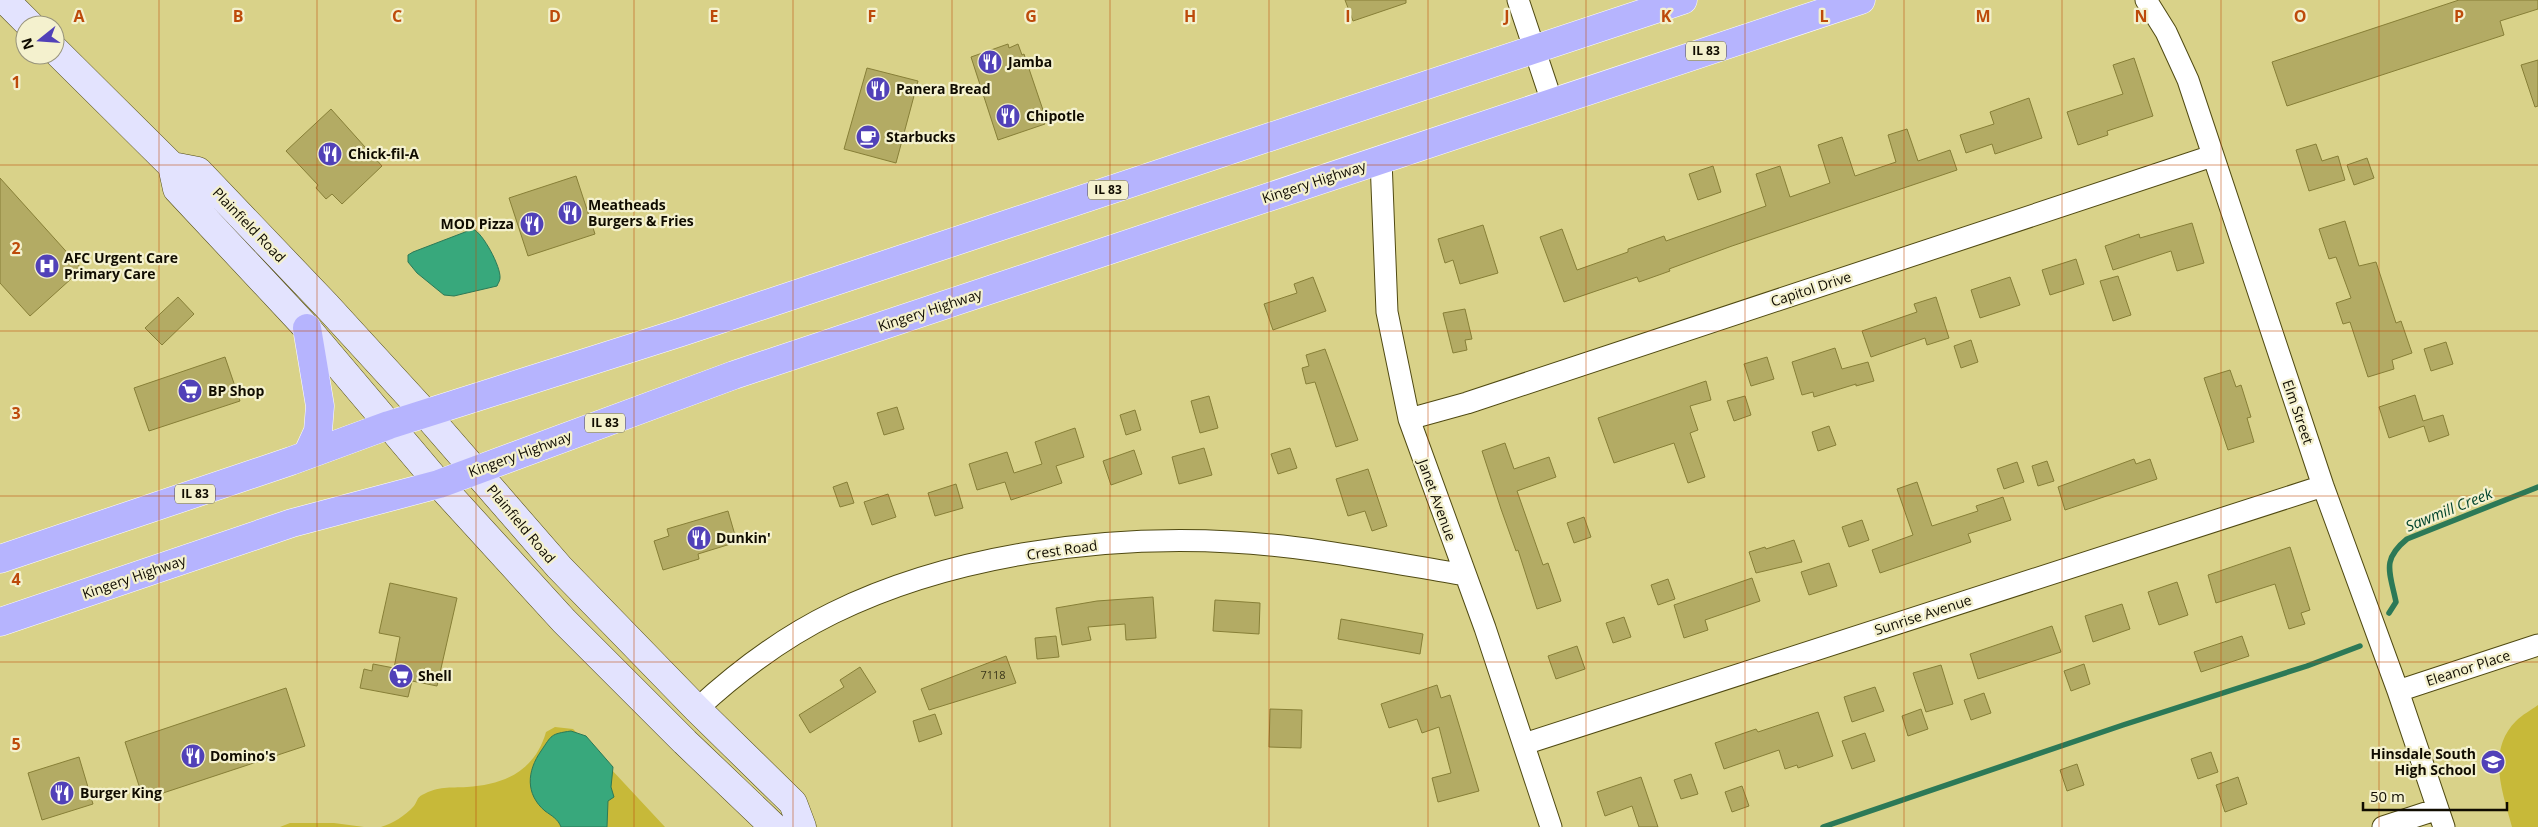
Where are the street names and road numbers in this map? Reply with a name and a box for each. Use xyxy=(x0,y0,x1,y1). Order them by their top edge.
road number: IL 83 xyxy=(1686,41,1726,60)
street label: Kingery Highway xyxy=(1259,155,1369,207)
road number: IL 83 xyxy=(1088,180,1128,200)
street label: Plainfield Road xyxy=(209,183,290,266)
street label: Capitol Drive xyxy=(1768,267,1854,310)
street label: Kingery Highway xyxy=(875,283,985,335)
street label: Elm Street xyxy=(2279,377,2318,447)
road number: IL 83 xyxy=(585,413,625,432)
street label: Kingery Highway xyxy=(466,426,575,481)
street label: Janet Avenue xyxy=(1413,455,1461,543)
street label: Plainfield Road xyxy=(483,480,560,567)
road number: IL 83 xyxy=(175,484,215,504)
street label: Crest Road xyxy=(1025,535,1098,564)
street label: Kingery Highway xyxy=(80,550,189,603)
street label: Sunrise Avenue xyxy=(1872,590,1974,639)
street label: Eleanor Place xyxy=(2423,645,2513,690)

